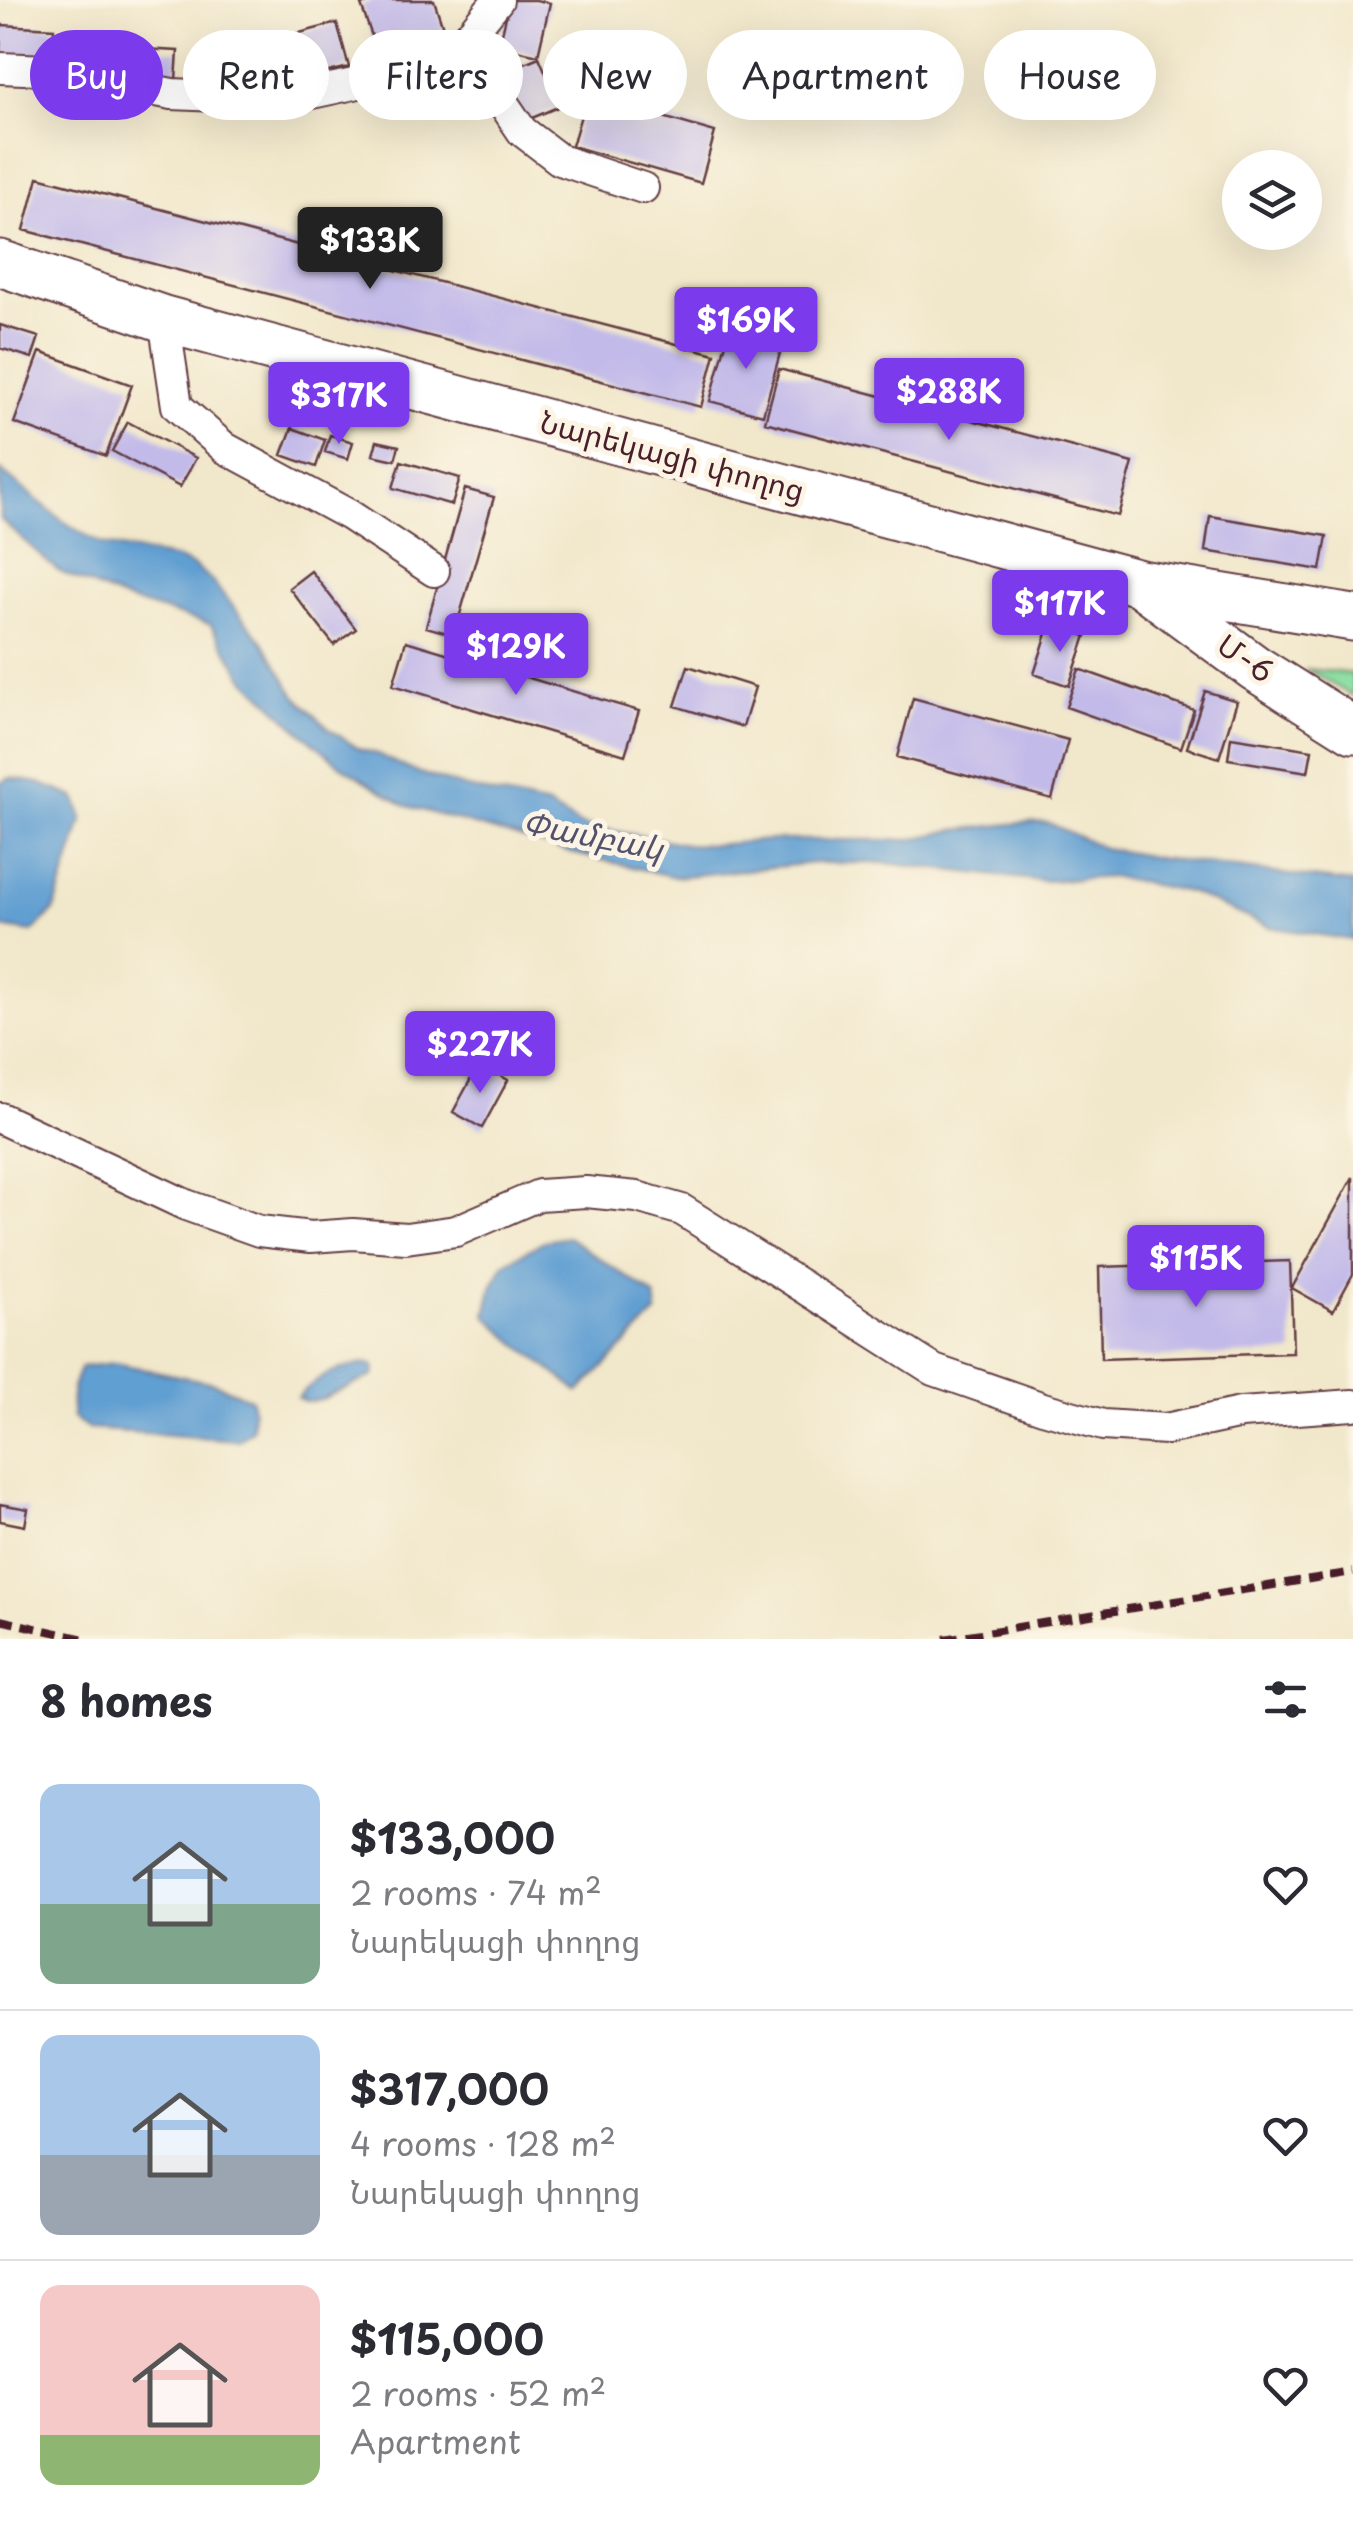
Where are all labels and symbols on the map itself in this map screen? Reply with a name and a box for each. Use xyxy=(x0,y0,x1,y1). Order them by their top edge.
pin: $133K xyxy=(300,207,440,292)
pin: $169K xyxy=(676,287,816,372)
pin: $288K xyxy=(879,358,1019,443)
pin: $317K xyxy=(269,362,409,447)
street label: Նարեկացի փողոց xyxy=(535,398,810,512)
pin: $117K xyxy=(990,570,1130,655)
pin: $129K xyxy=(446,613,586,698)
street label: Մ-6 xyxy=(1209,621,1284,692)
water label: Փամբակ xyxy=(519,797,669,872)
pin: $227K xyxy=(410,1011,550,1096)
pin: $115K xyxy=(1126,1225,1266,1310)

